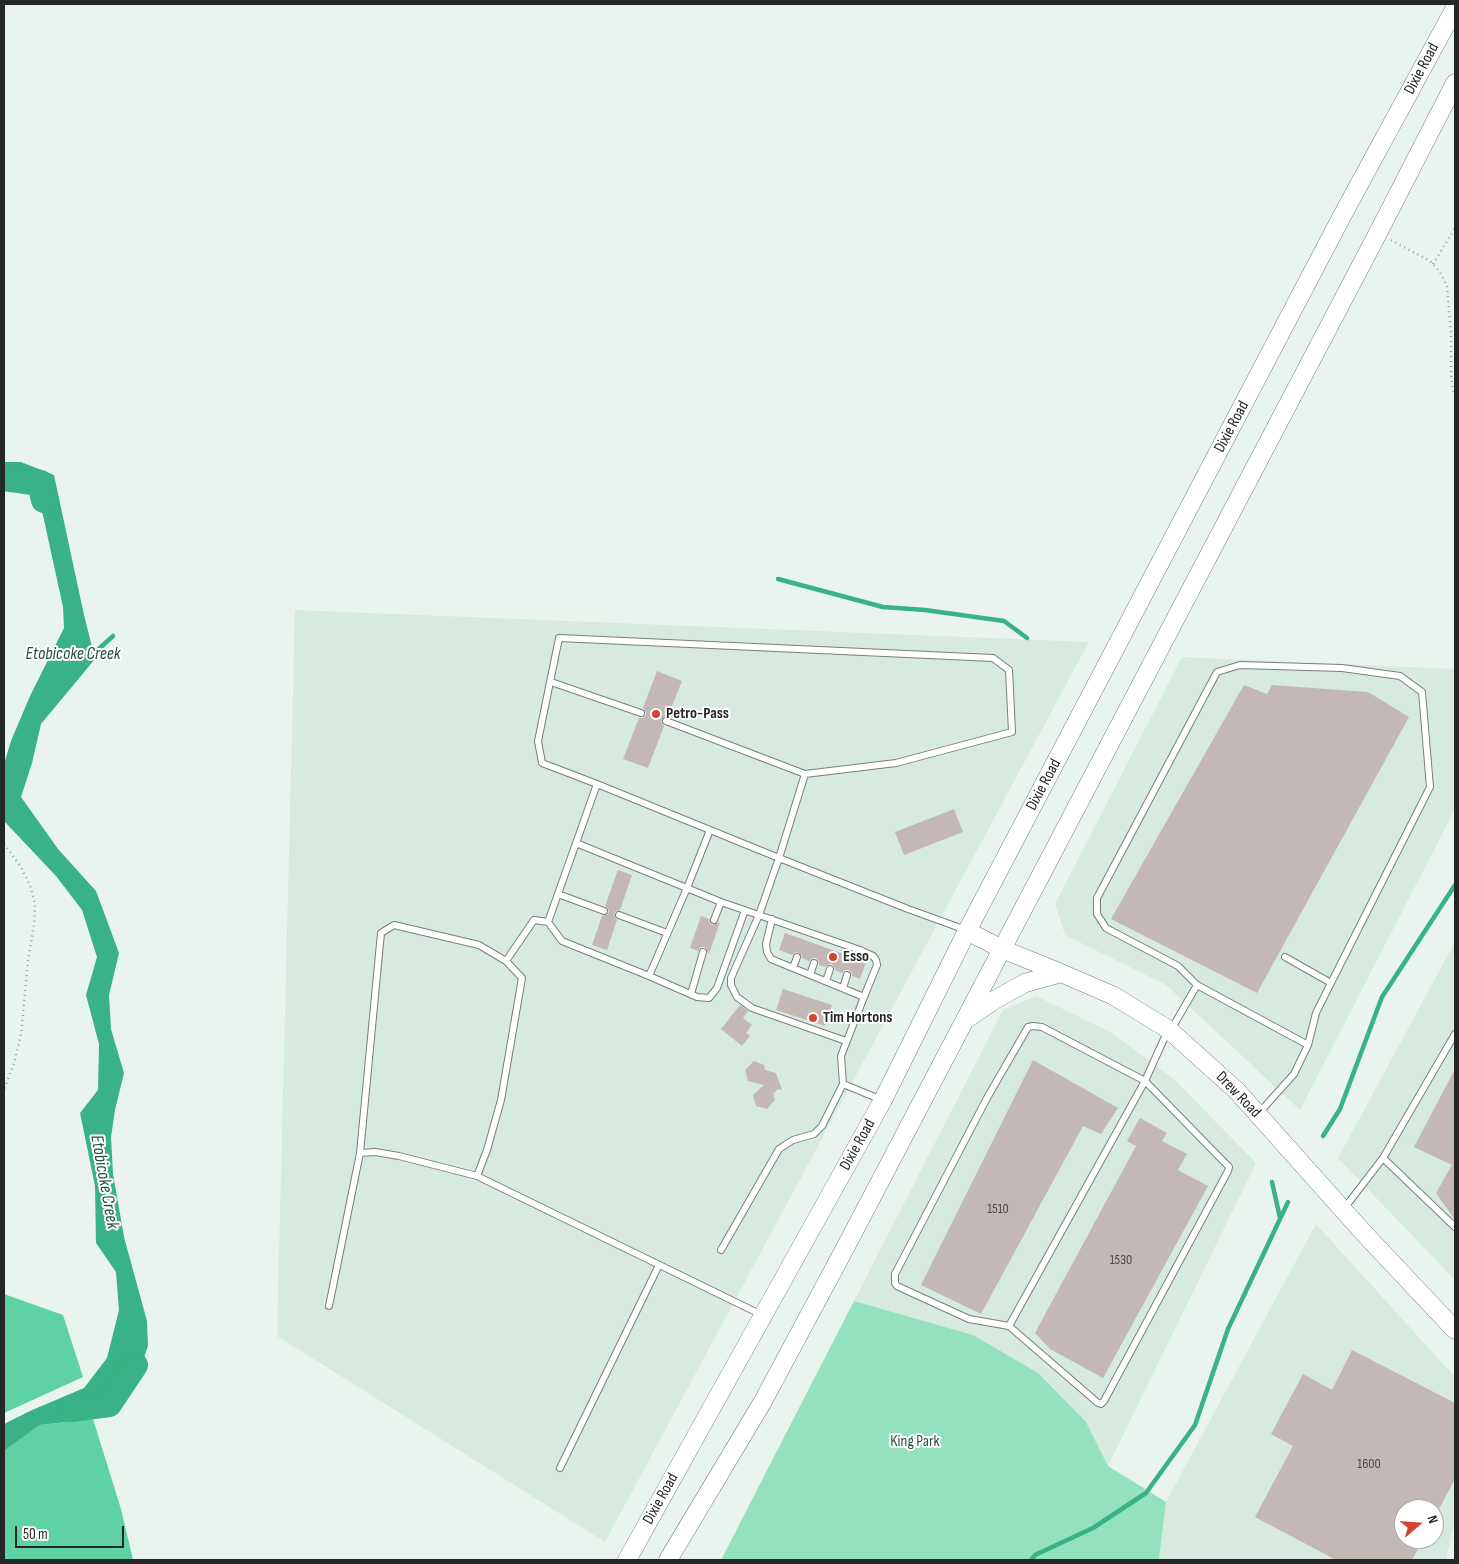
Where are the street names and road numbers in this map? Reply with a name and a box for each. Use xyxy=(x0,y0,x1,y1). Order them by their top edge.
street label: Dixie Road xyxy=(1401,40,1443,98)
street label: Dixie Road xyxy=(1211,398,1253,456)
street label: Dixie Road xyxy=(1023,756,1065,814)
street label: Drew Road xyxy=(1211,1068,1265,1122)
street label: Dixie Road xyxy=(836,1116,880,1174)
street label: Dixie Road xyxy=(639,1470,683,1528)

